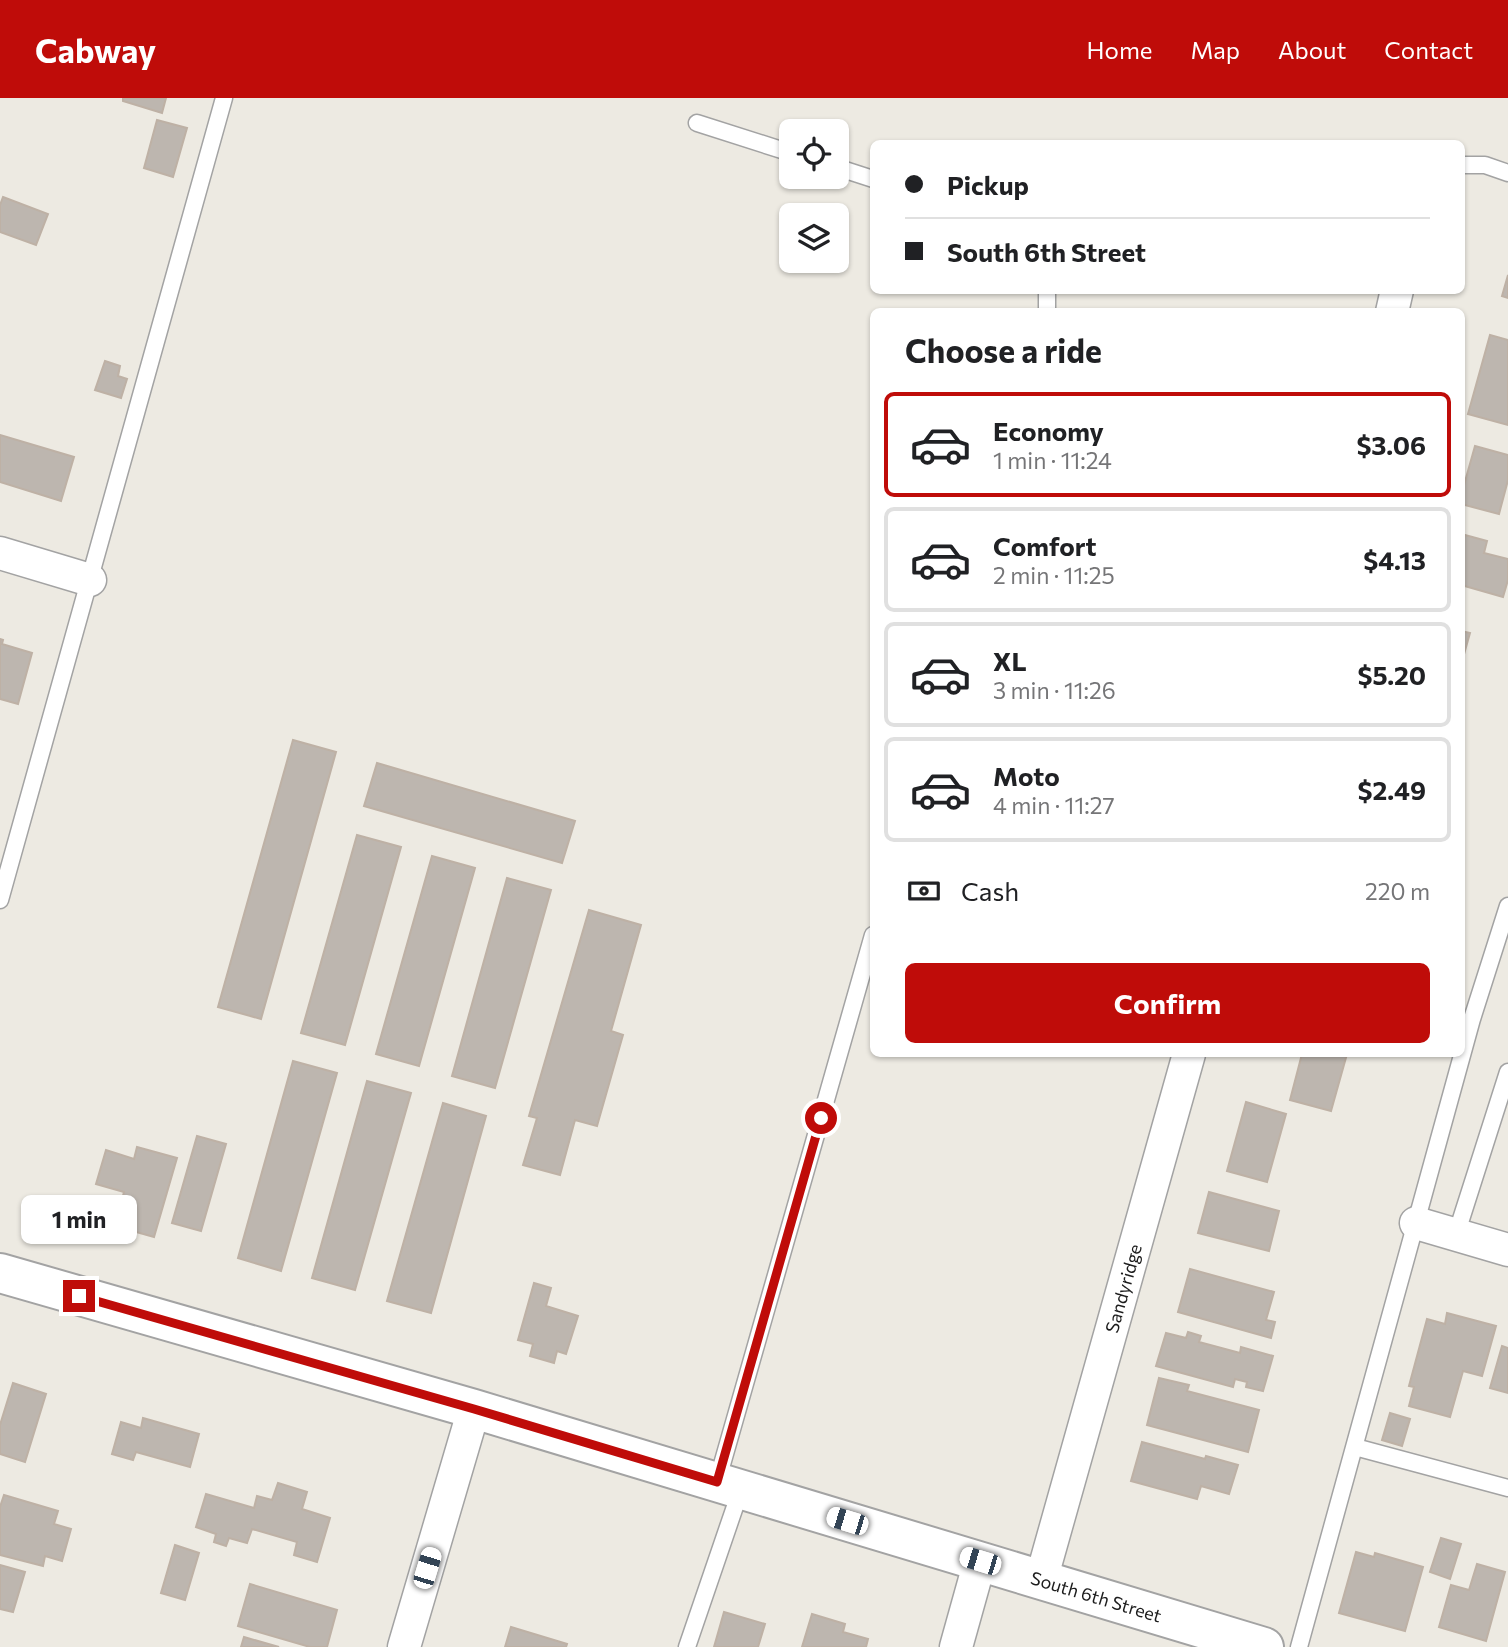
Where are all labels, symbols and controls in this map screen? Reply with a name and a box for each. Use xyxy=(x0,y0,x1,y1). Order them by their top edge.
text: Cabway xyxy=(35,29,156,70)
text: Home xyxy=(1087,35,1153,64)
text: Map xyxy=(1191,35,1240,64)
text: About xyxy=(1278,35,1346,64)
text: Contact xyxy=(1384,35,1473,64)
map controls xyxy=(779,119,849,273)
button: locate xyxy=(779,119,849,189)
text: Pickup xyxy=(947,169,1029,200)
button: layers xyxy=(779,203,849,273)
text: South 6th Street xyxy=(947,236,1146,267)
text: Choose a ride xyxy=(905,330,1102,370)
icon: car xyxy=(909,413,972,476)
text: Economy xyxy=(993,415,1104,446)
text: $3.06 xyxy=(1356,429,1426,460)
text: 1 min · 11:24 xyxy=(993,446,1112,474)
icon: car xyxy=(909,528,972,591)
text: Comfort xyxy=(993,530,1096,561)
text: $4.13 xyxy=(1363,544,1426,575)
text: 2 min · 11:25 xyxy=(993,561,1115,589)
icon: car xyxy=(909,643,972,706)
text: XL xyxy=(993,645,1027,676)
text: $5.20 xyxy=(1357,659,1426,690)
text: 3 min · 11:26 xyxy=(993,676,1116,704)
icon: car xyxy=(909,758,972,821)
text: Moto xyxy=(993,760,1060,791)
text: $2.49 xyxy=(1358,774,1426,805)
text: 4 min · 11:27 xyxy=(993,791,1115,819)
icon: cash xyxy=(905,872,943,910)
text: Cash xyxy=(961,875,1019,906)
text: 220 m xyxy=(1365,877,1430,905)
button: Confirm xyxy=(905,963,1430,1043)
route start xyxy=(805,1102,837,1134)
callout: 1 min xyxy=(21,1194,137,1244)
text: 1 min xyxy=(52,1205,106,1233)
street label: Sandyridge xyxy=(1100,1241,1146,1335)
route end xyxy=(63,1280,95,1312)
car xyxy=(824,1505,871,1537)
car xyxy=(411,1545,444,1591)
car xyxy=(957,1545,1004,1577)
street label: South 6th Street xyxy=(1028,1566,1164,1627)

